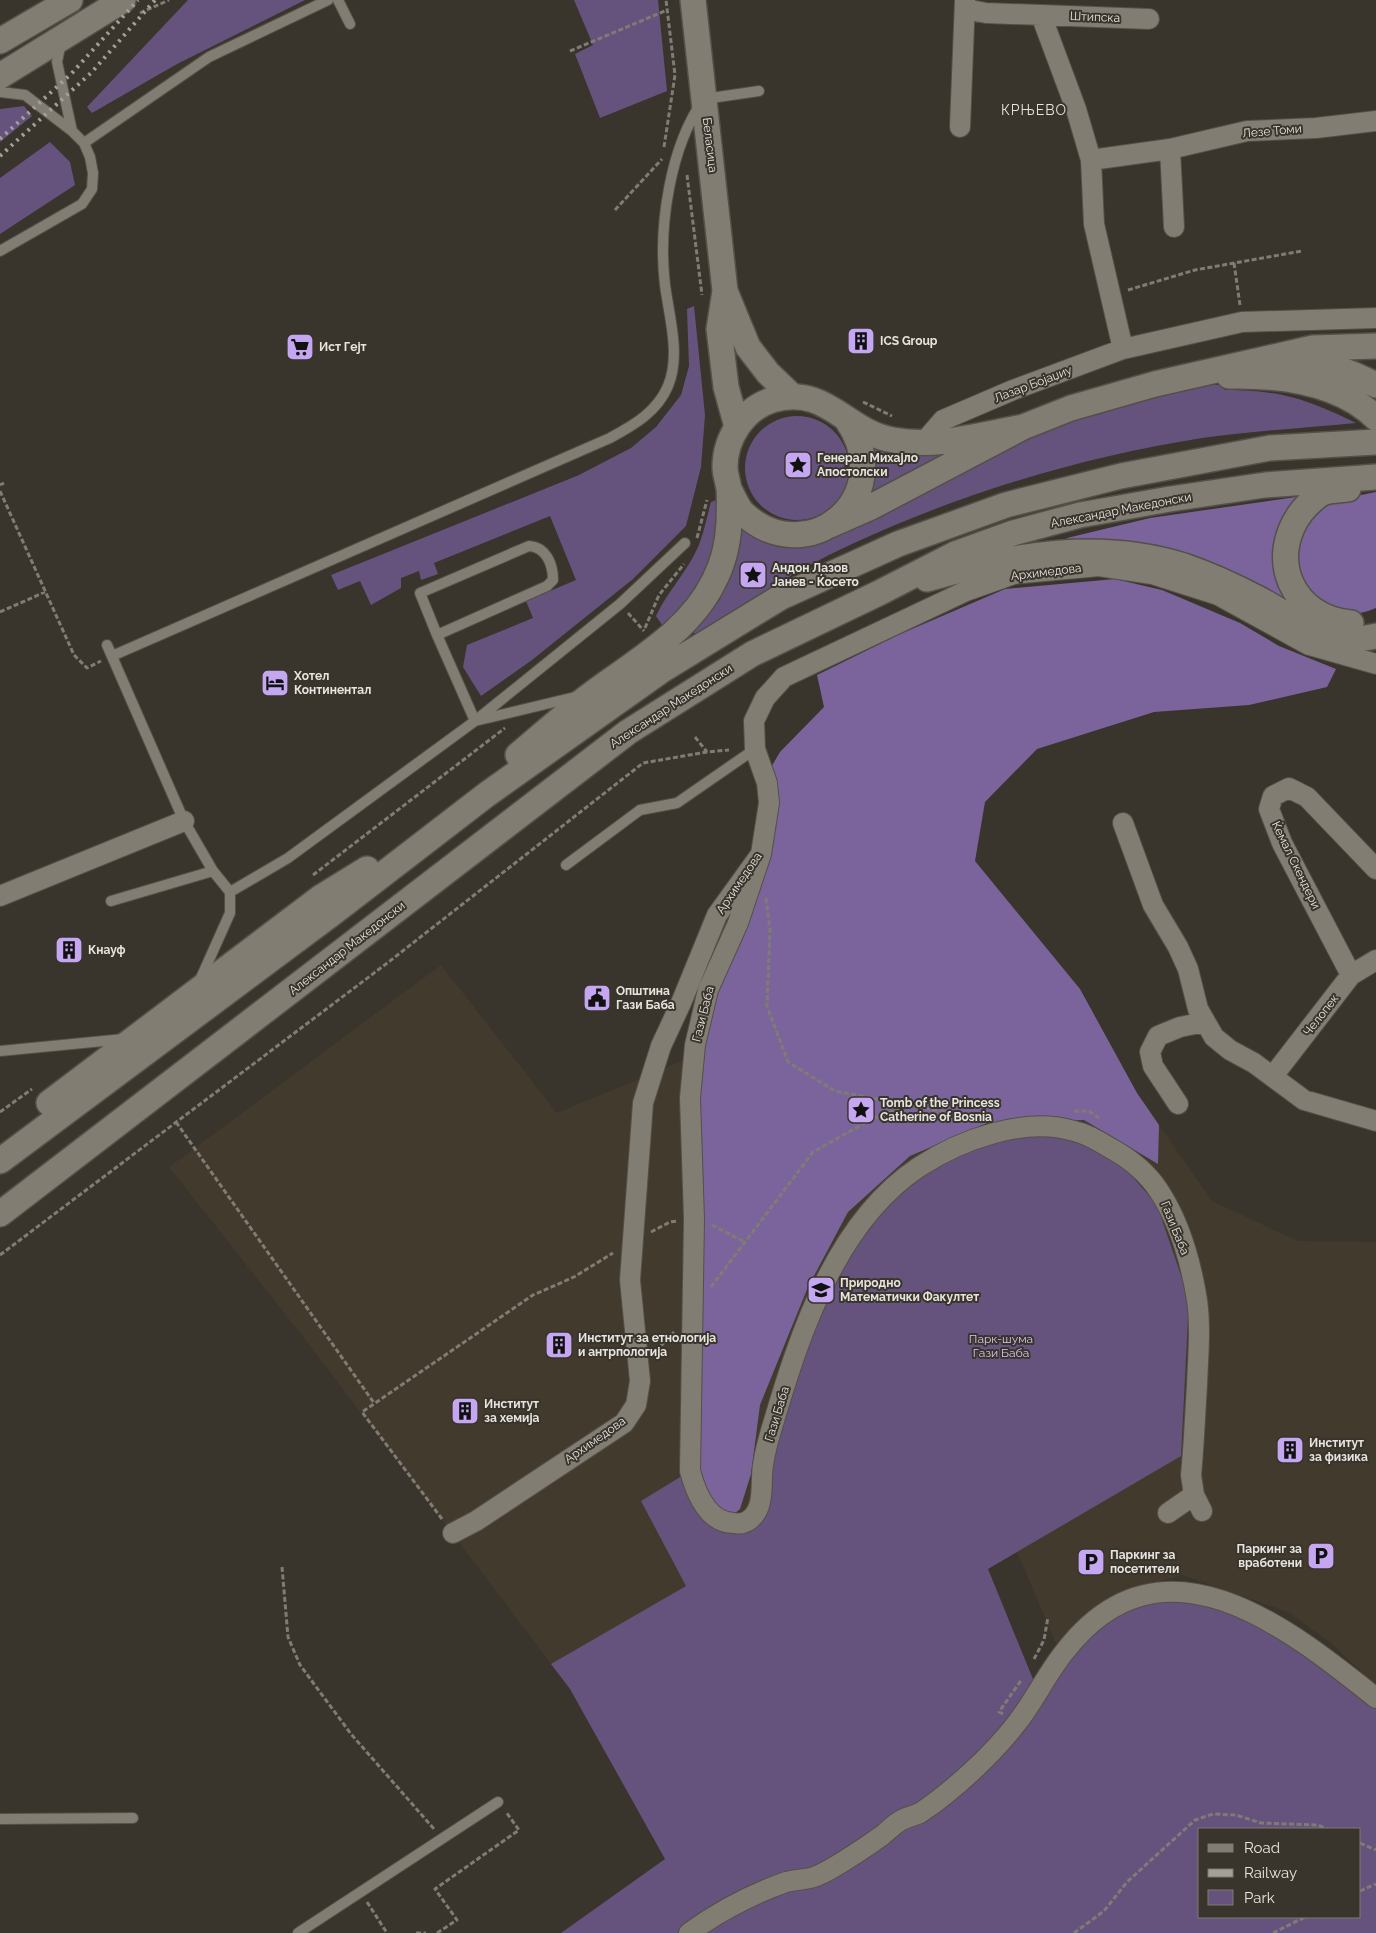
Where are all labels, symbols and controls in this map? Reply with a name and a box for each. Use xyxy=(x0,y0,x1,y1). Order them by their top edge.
street label: Штипска xyxy=(1070,9,1120,25)
district label: КРЊЕВО xyxy=(1001,102,1067,118)
street label: Беласица xyxy=(700,117,720,173)
street label: Лезе Томи xyxy=(1242,121,1302,141)
building icon: ICS Group xyxy=(846,326,876,356)
supermarket icon: Ист Гејт xyxy=(285,332,315,362)
place label: ICS Group xyxy=(880,334,938,348)
place label: Ист Гејт xyxy=(319,340,367,354)
street label: Лазар Бојаџиу xyxy=(992,363,1074,405)
place icon: Генерал Михајло Апостолски xyxy=(783,450,813,480)
place label: Генерал Михајло Апостолски xyxy=(817,451,918,479)
street label: Александар Македонски xyxy=(1049,489,1193,531)
place icon: Андон Лазов Јанев - Ќосето xyxy=(738,560,768,590)
place label: Андон Лазов Јанев - Ќосето xyxy=(772,561,859,589)
street label: Архимедова xyxy=(1010,561,1082,583)
street label: Александар Македонски xyxy=(607,661,735,751)
hotel icon: Хотел Континентал xyxy=(260,668,290,698)
place label: Хотел Континентал xyxy=(293,669,371,697)
street label: Ќемал Скендери xyxy=(1269,819,1323,911)
street label: Архимедова xyxy=(713,850,765,916)
street label: Александар Македонски xyxy=(286,898,408,998)
building icon: Кнауф xyxy=(54,935,84,965)
place label: Кнауф xyxy=(88,943,126,957)
public building icon: Општина Гази Баба xyxy=(582,983,612,1013)
place label: Општина Гази Баба xyxy=(616,984,675,1012)
street label: Гази Баба xyxy=(689,985,717,1043)
street label: Челопек xyxy=(1300,991,1342,1039)
place icon: Tomb of the Princess Catherine of Bosnia xyxy=(846,1095,876,1125)
place label: Tomb of the Princess Catherine of Bosnia xyxy=(880,1096,1000,1124)
street label: Гази Баба xyxy=(1158,1199,1192,1257)
school or university icon: Природно Математички Факултет xyxy=(806,1275,836,1305)
place label: Природно Математички Факултет xyxy=(840,1276,979,1304)
building icon: Институт за етнологија и антрпологија xyxy=(544,1330,574,1360)
place label: Институт за етнологија и антрпологија xyxy=(578,1331,716,1359)
park label: Парк-шума Гази Баба xyxy=(969,1332,1033,1360)
street label: Гази Баба xyxy=(762,1385,792,1443)
building icon: Институт за хемија xyxy=(450,1396,480,1426)
place label: Институт за хемија xyxy=(484,1397,540,1425)
street label: Архимедова xyxy=(562,1414,628,1466)
building icon: Институт за физика xyxy=(1275,1435,1305,1465)
place label: Институт за физика xyxy=(1309,1436,1368,1464)
parking icon: Паркинг за вработени xyxy=(1306,1541,1336,1571)
place label: Паркинг за вработени xyxy=(1237,1542,1302,1570)
parking icon: Паркинг за посетители xyxy=(1076,1547,1106,1577)
place label: Паркинг за посетители xyxy=(1110,1548,1179,1576)
legend xyxy=(1198,1828,1361,1918)
text: Road xyxy=(1244,1839,1280,1857)
text: Railway xyxy=(1244,1864,1297,1882)
text: Park xyxy=(1244,1889,1275,1907)

